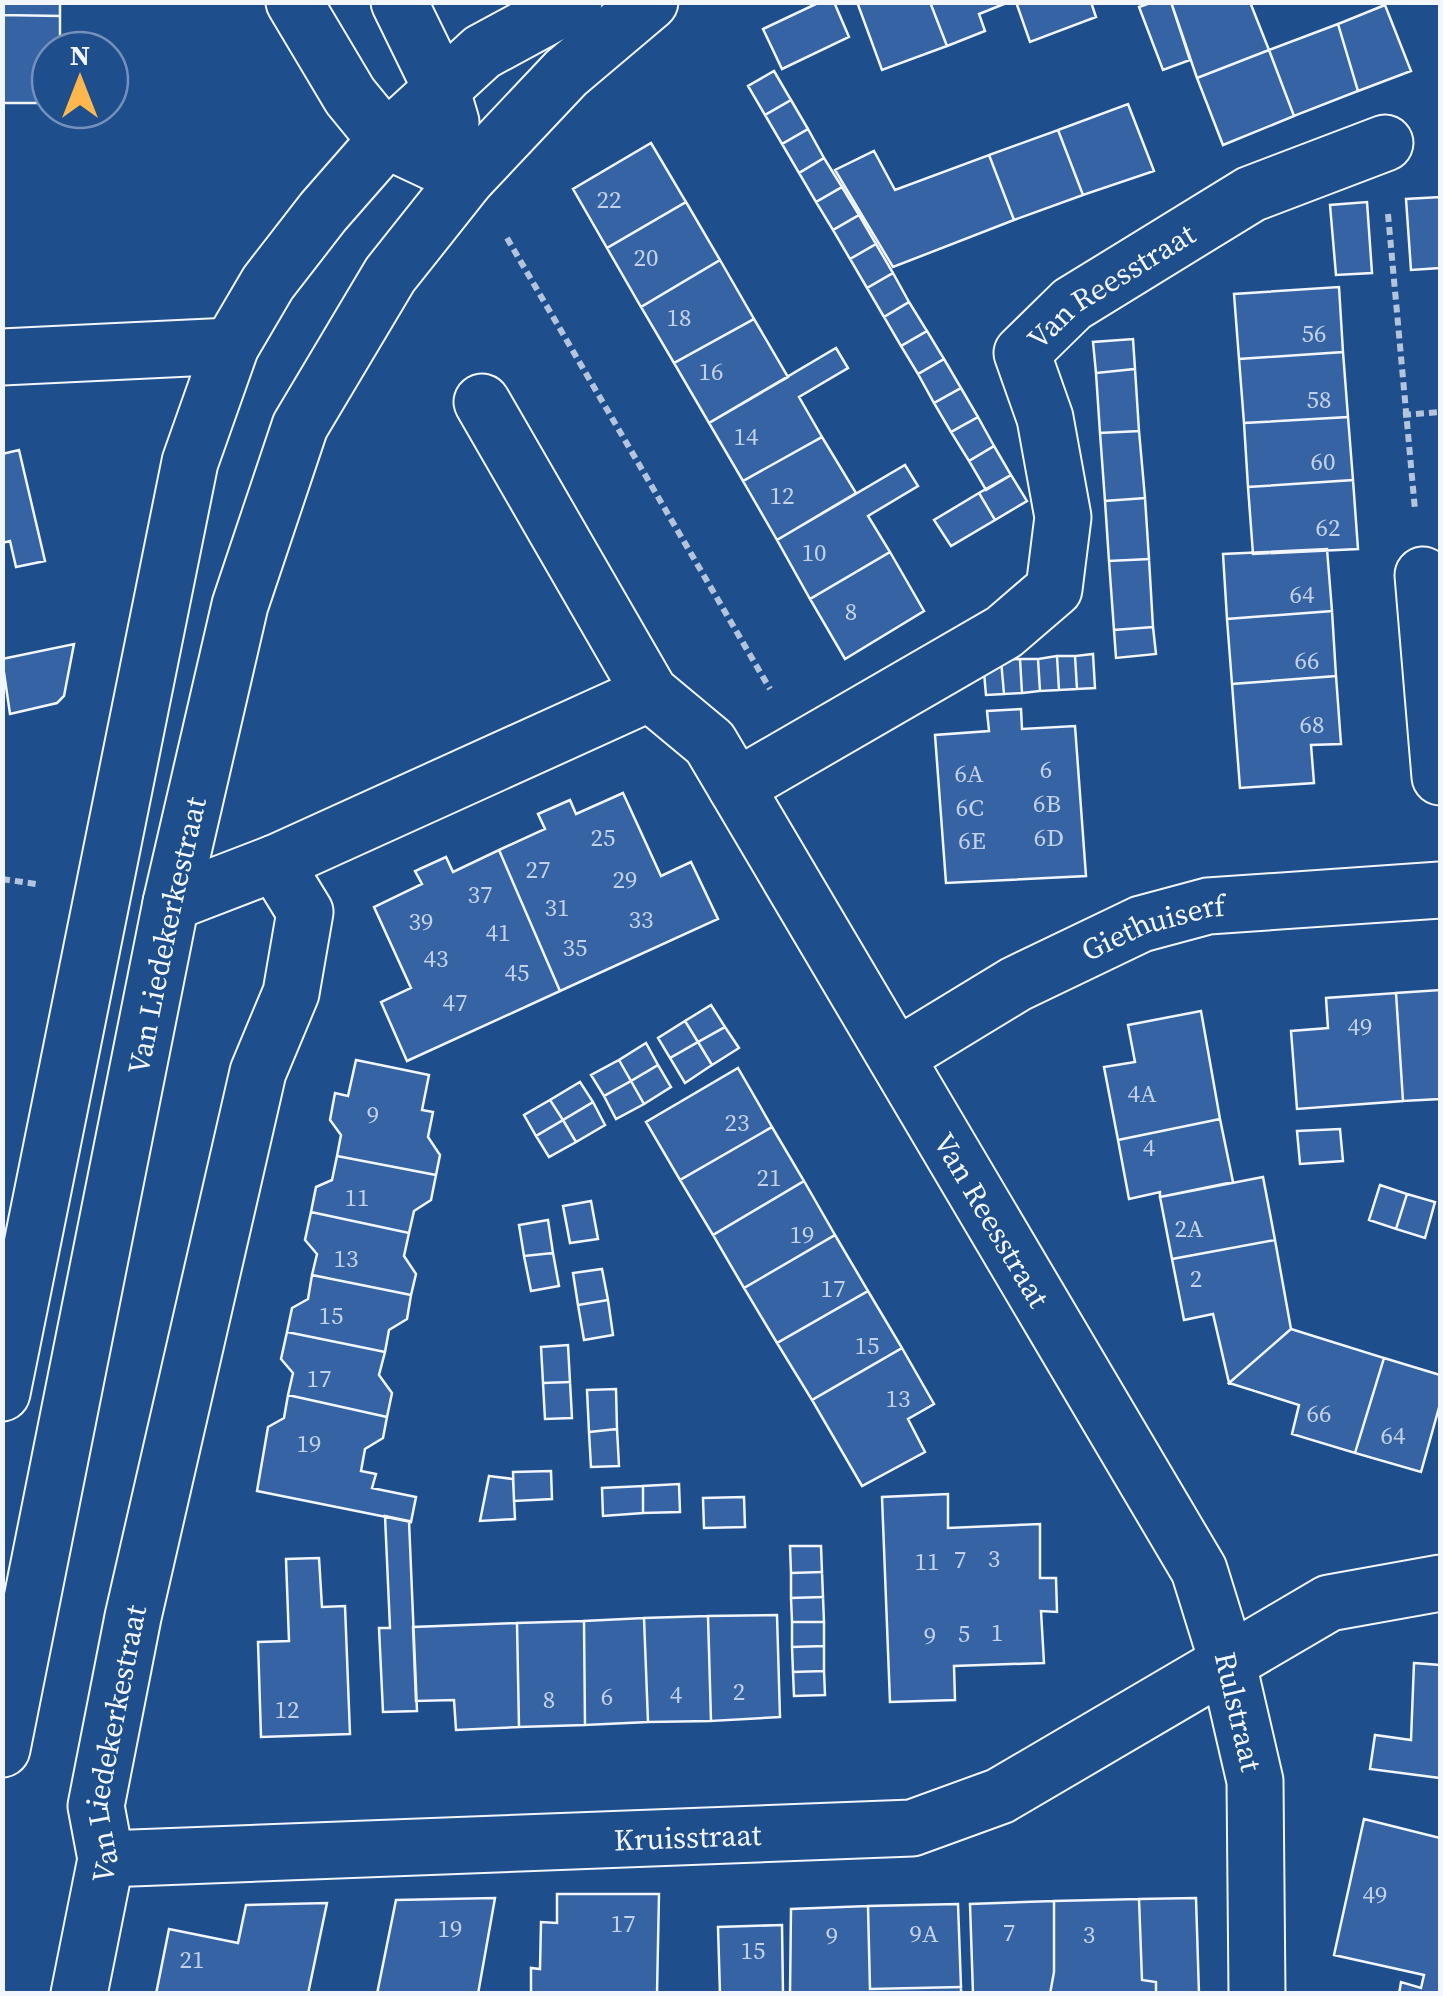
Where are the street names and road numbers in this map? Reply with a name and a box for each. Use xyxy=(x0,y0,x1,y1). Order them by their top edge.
street label: Van Reesstraat xyxy=(1018,213,1203,358)
street label: Van Liedekerkestraat xyxy=(117,792,216,1078)
street label: Giethuiserf xyxy=(1074,884,1229,970)
street label: Van Reesstraat xyxy=(924,1125,1060,1315)
street label: Van Liedekerkestraat xyxy=(76,1600,156,1886)
street label: Rulstraat xyxy=(1205,1648,1273,1775)
street label: Kruisstraat xyxy=(613,1813,762,1860)

